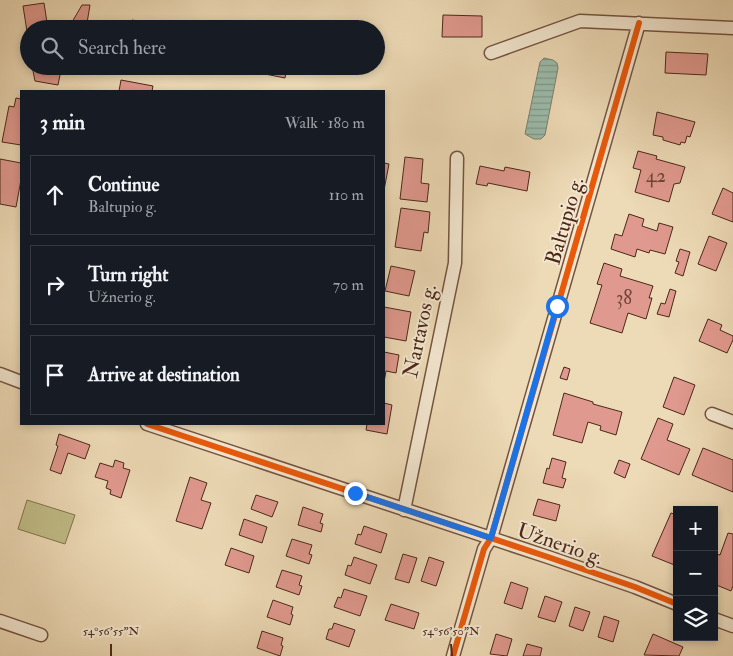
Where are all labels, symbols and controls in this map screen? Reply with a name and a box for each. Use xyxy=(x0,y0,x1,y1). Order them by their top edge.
search box xyxy=(20,20,385,75)
icon: search xyxy=(38,34,66,62)
text: Search here xyxy=(78,36,166,60)
text: 3 min xyxy=(40,109,85,136)
text: Walk · 180 m xyxy=(285,113,365,133)
house number: 42 xyxy=(646,164,666,188)
text: Continue xyxy=(88,173,159,197)
street label: Baltupio g. xyxy=(540,174,590,268)
icon: ahead xyxy=(41,181,69,209)
text: 110 m xyxy=(329,185,364,205)
text: Baltupio g. xyxy=(88,197,157,217)
text: Turn right xyxy=(88,263,168,287)
icon: right xyxy=(41,271,69,299)
text: 70 m xyxy=(333,275,364,295)
street label: Nartavos g. xyxy=(397,282,443,380)
house number: 38 xyxy=(616,286,632,310)
text: Užnerio g. xyxy=(88,287,156,307)
route start xyxy=(546,295,569,318)
icon: arrive xyxy=(41,361,69,389)
text: Arrive at destination xyxy=(88,363,240,387)
route end xyxy=(344,482,367,505)
map controls xyxy=(673,506,718,641)
button: + xyxy=(673,506,718,551)
street label: Užnerio g. xyxy=(513,517,607,571)
button: − xyxy=(673,551,718,596)
button: layers xyxy=(673,596,718,641)
text: 54°56'55"N xyxy=(83,624,140,639)
text: 54°56'50"N xyxy=(422,624,480,639)

